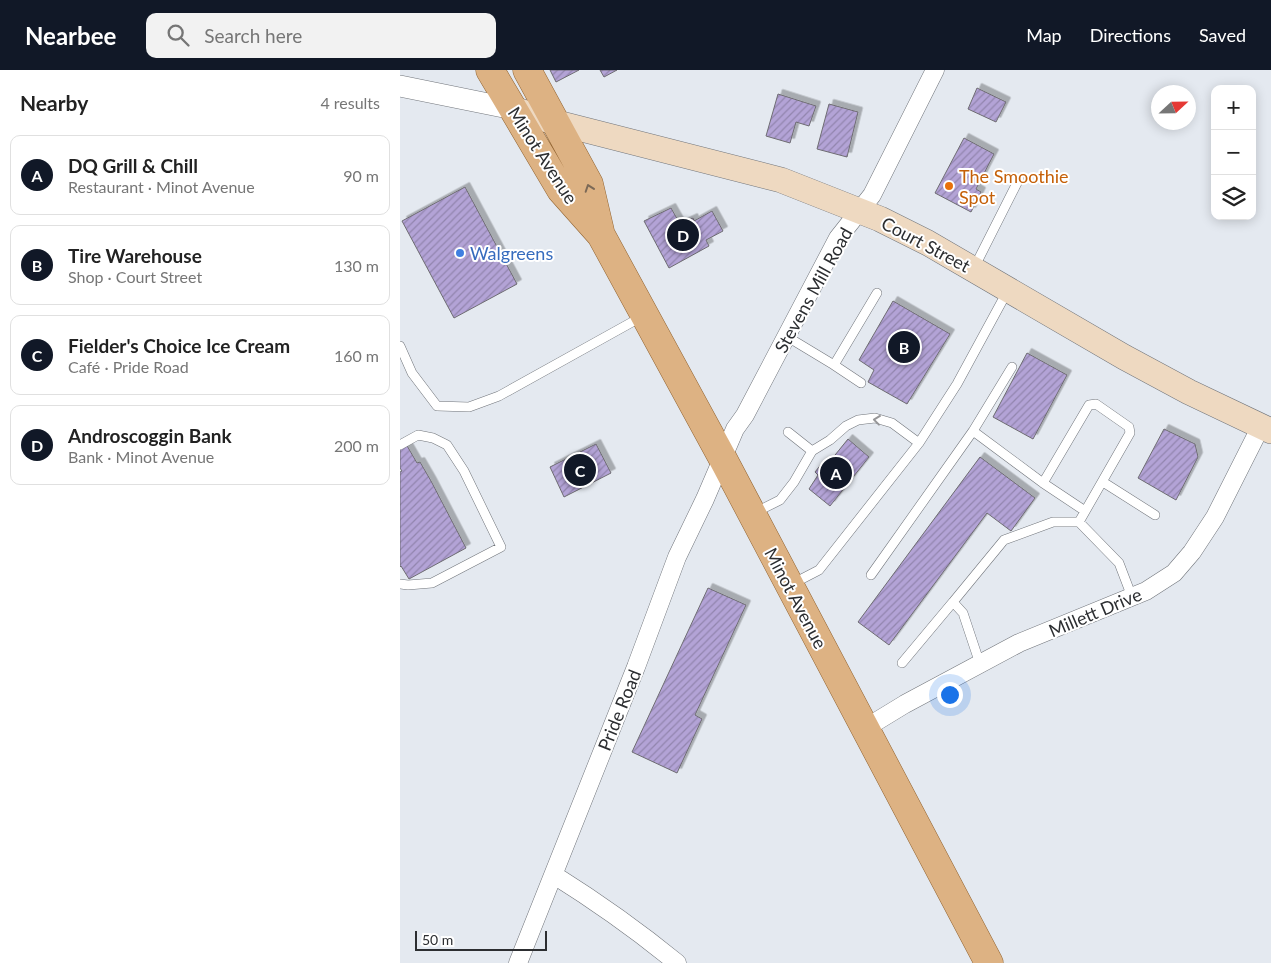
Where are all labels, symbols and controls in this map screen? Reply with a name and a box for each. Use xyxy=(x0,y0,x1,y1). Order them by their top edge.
search box xyxy=(146,13,496,58)
text: Nearbee xyxy=(25,21,116,50)
icon: search xyxy=(164,21,192,49)
text: Search here xyxy=(204,24,302,47)
text: Map xyxy=(1026,24,1062,46)
text: Directions xyxy=(1090,24,1171,46)
text: Saved xyxy=(1199,24,1246,46)
north arrow xyxy=(1151,85,1196,130)
map controls xyxy=(1211,85,1256,220)
button: + xyxy=(1211,85,1256,130)
text: Nearby xyxy=(20,90,88,115)
text: 4 results xyxy=(320,93,380,112)
street label: Minot Avenue xyxy=(504,102,582,208)
button: − xyxy=(1211,130,1256,175)
text: DQ Grill & Chill xyxy=(68,154,198,177)
place label: The Smoothie Spot xyxy=(959,165,1069,208)
text: A xyxy=(31,166,43,185)
text: 90 m xyxy=(343,166,379,185)
button: layers xyxy=(1211,175,1256,220)
text: Restaurant · Minot Avenue xyxy=(68,177,255,196)
marker: The Smoothie Spot xyxy=(943,180,955,192)
one-way arrow xyxy=(584,184,594,192)
street label: Court Street xyxy=(878,211,975,277)
pin: D xyxy=(667,216,699,254)
street label: Stevens Mill Road xyxy=(769,223,857,357)
place label: Walgreens xyxy=(470,242,553,264)
text: Tire Warehouse xyxy=(68,244,202,267)
marker: Walgreens xyxy=(454,247,466,259)
text: B xyxy=(32,256,42,275)
text: 130 m xyxy=(334,256,379,275)
text: Shop · Court Street xyxy=(68,267,202,286)
pin: B xyxy=(888,328,920,366)
text: Fielder's Choice Ice Cream xyxy=(68,334,290,357)
text: C xyxy=(32,346,42,365)
text: 160 m xyxy=(334,346,379,365)
text: Café · Pride Road xyxy=(68,357,189,376)
one-way arrow xyxy=(872,415,880,426)
text: Androscoggin Bank xyxy=(68,424,232,447)
text: D xyxy=(31,436,43,455)
text: 200 m xyxy=(334,436,379,455)
text: Bank · Minot Avenue xyxy=(68,447,214,466)
pin: C xyxy=(564,451,596,489)
pin: A xyxy=(820,454,852,492)
street label: Minot Avenue xyxy=(760,544,832,652)
street label: Millett Drive xyxy=(1045,583,1145,641)
street label: Pride Road xyxy=(593,666,645,754)
your location xyxy=(937,682,963,708)
scale bar xyxy=(415,928,548,951)
text: 50 m xyxy=(422,931,453,948)

